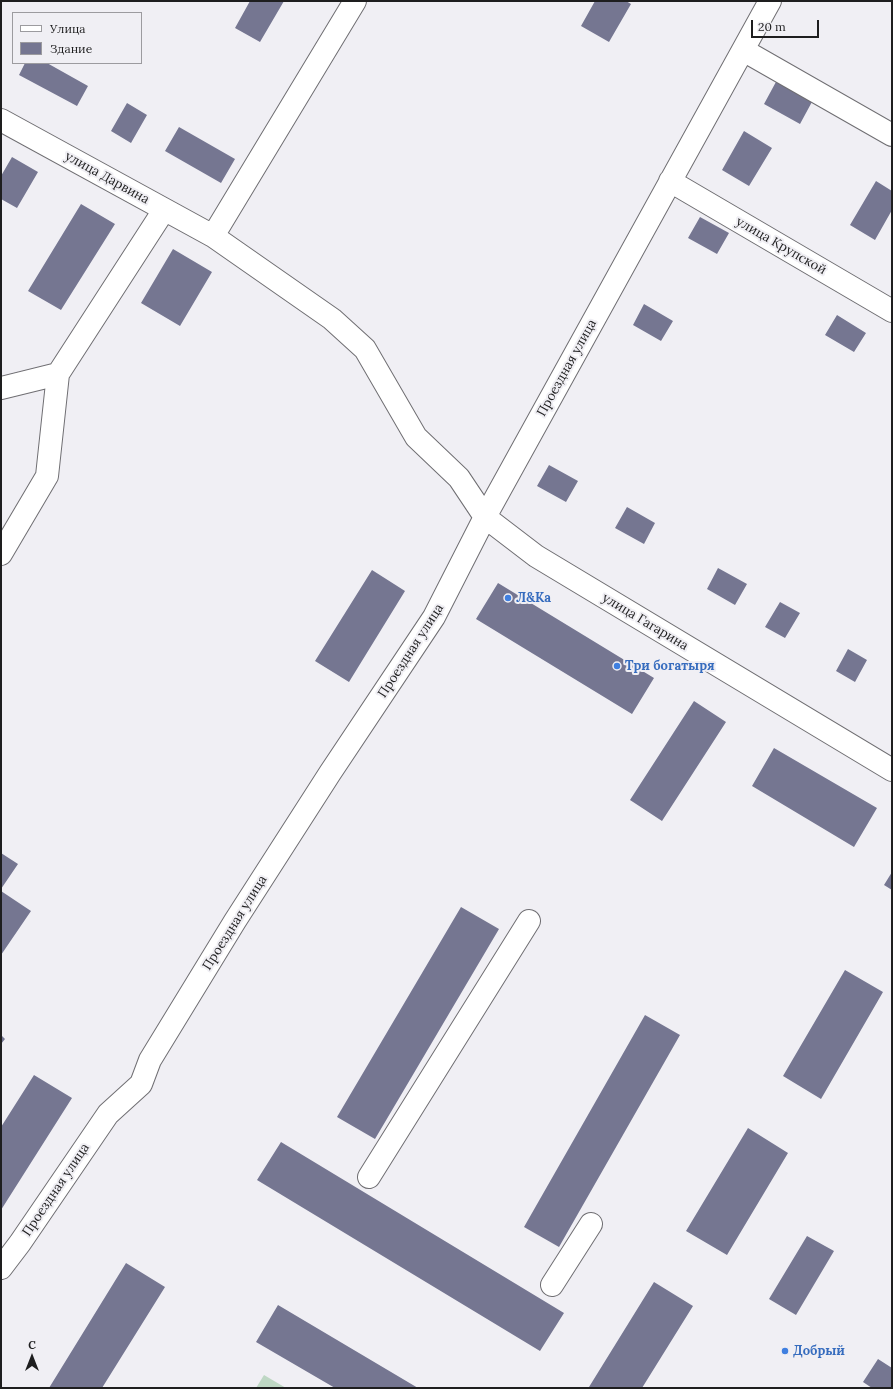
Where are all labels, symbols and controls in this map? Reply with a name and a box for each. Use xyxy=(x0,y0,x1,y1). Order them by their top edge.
legend xyxy=(12,12,142,64)
scale bar xyxy=(753,12,821,38)
text: 20 m xyxy=(758,19,786,34)
text: Улица xyxy=(50,21,86,36)
text: Здание xyxy=(50,41,92,56)
street label: улица Дарвина xyxy=(62,148,152,208)
street label: улица Крупской xyxy=(733,214,829,278)
street label: Проездная улица xyxy=(534,317,600,419)
place label: Л&Ка xyxy=(516,590,551,606)
street label: улица Гагарина xyxy=(599,590,691,654)
marker: Л&Ка xyxy=(503,593,513,603)
street label: Проездная улица xyxy=(375,601,447,701)
place label: Три богатыря xyxy=(625,658,715,674)
marker: Три богатыря xyxy=(612,661,622,671)
street label: Проездная улица xyxy=(200,873,270,973)
street label: Проездная улица xyxy=(19,1141,93,1239)
north arrow xyxy=(12,1337,52,1377)
text: С xyxy=(28,1338,36,1352)
place label: Добрый xyxy=(793,1343,845,1359)
marker: Добрый xyxy=(780,1346,790,1356)

